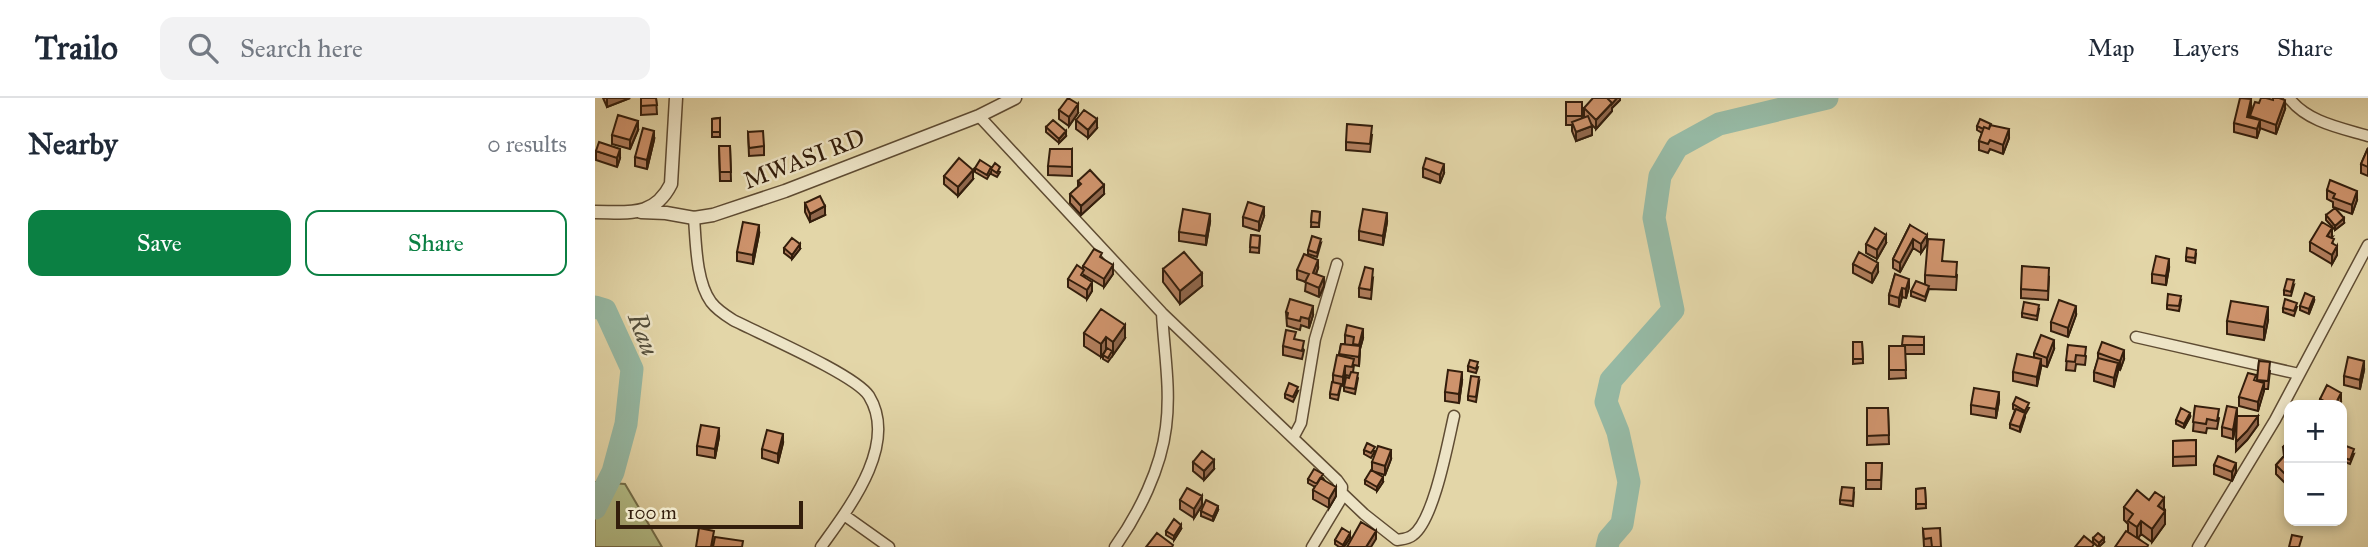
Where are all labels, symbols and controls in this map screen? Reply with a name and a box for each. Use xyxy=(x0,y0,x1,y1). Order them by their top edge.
search box xyxy=(160,17,650,80)
text: Trailo xyxy=(35,28,118,68)
icon: search xyxy=(184,29,222,67)
text: Search here xyxy=(240,32,363,64)
text: Map xyxy=(2088,33,2135,63)
text: Layers xyxy=(2173,33,2239,63)
text: Share xyxy=(2277,33,2333,63)
street label: MWASI RD xyxy=(739,122,869,196)
text: Nearby xyxy=(28,126,118,162)
text: 0 results xyxy=(487,130,567,158)
button: Save xyxy=(28,210,291,276)
button: Share xyxy=(305,210,567,276)
water label: Rau xyxy=(621,307,667,360)
map controls xyxy=(2284,400,2347,526)
button: + xyxy=(2284,400,2347,463)
button: − xyxy=(2284,463,2347,526)
scale bar xyxy=(616,498,803,530)
text: 100 m xyxy=(627,501,677,524)

